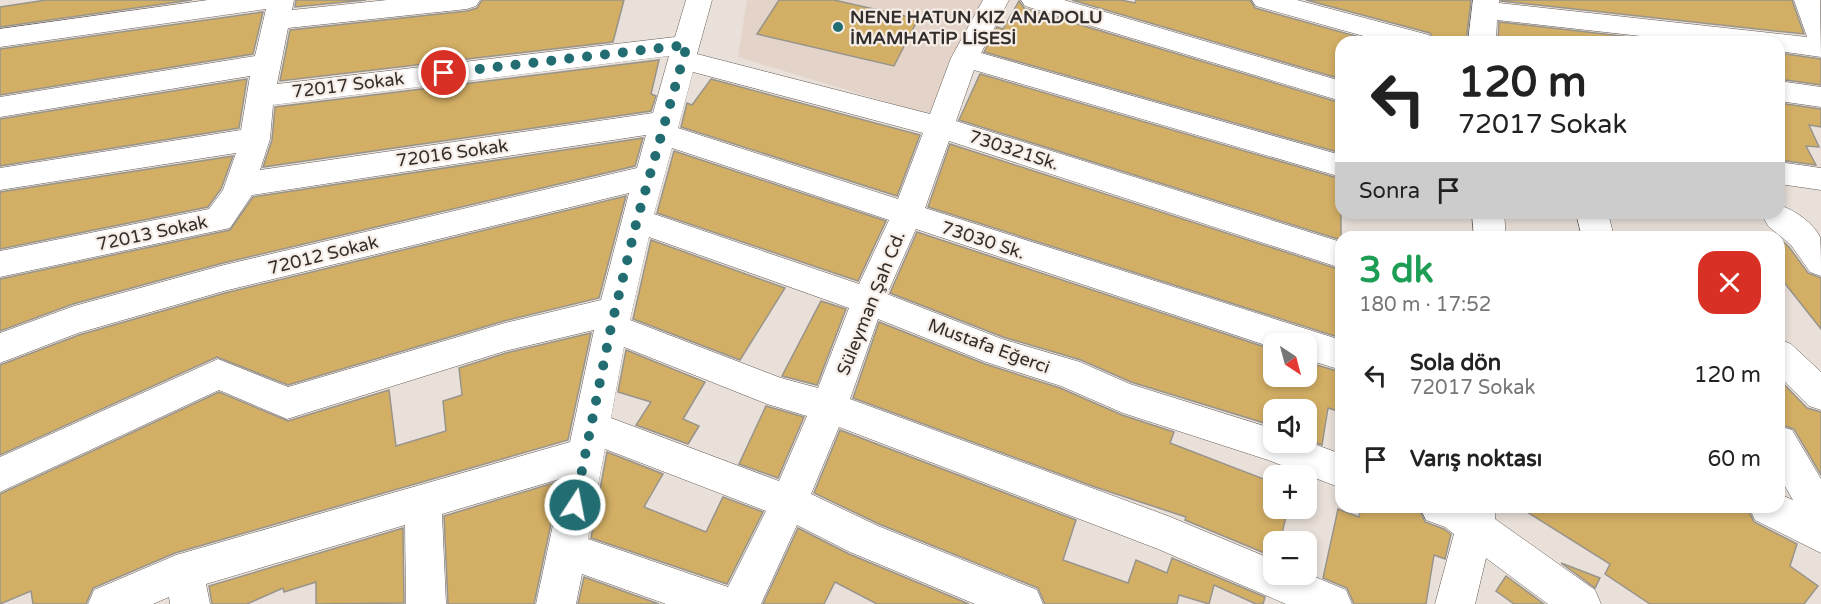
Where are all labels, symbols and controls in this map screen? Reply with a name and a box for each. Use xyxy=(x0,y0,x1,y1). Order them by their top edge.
place label: NENE HATUN KIZ ANADOLU İMAMHATİP LİSESİ xyxy=(850,6,1103,49)
marker: NENE HATUN KIZ ANADOLU İMAMHATİP LİSESİ xyxy=(831,20,845,34)
pin xyxy=(418,47,469,98)
icon: arrive xyxy=(427,56,460,89)
text: 120 m xyxy=(1458,57,1587,108)
icon: left xyxy=(1359,60,1437,138)
street label: 72017 Sokak xyxy=(291,67,405,103)
text: 72017 Sokak xyxy=(1458,108,1627,141)
street label: 730321Sk. xyxy=(966,125,1062,175)
street label: 72016 Sokak xyxy=(395,134,510,172)
icon: arrive xyxy=(1432,174,1465,207)
text: Sonra xyxy=(1359,178,1420,204)
street label: 72013 Sokak xyxy=(95,210,210,255)
street label: 73030 Sk. xyxy=(938,216,1028,264)
street label: Süleyman Şah Cd. xyxy=(832,228,910,378)
street label: 72012 Sokak xyxy=(266,231,381,279)
text: 3 dk xyxy=(1359,249,1433,292)
button: close xyxy=(1698,251,1761,314)
text: 180 m · 17:52 xyxy=(1359,293,1491,317)
street label: Mustafa Eğerci xyxy=(925,314,1053,378)
north arrow xyxy=(1263,333,1317,387)
map controls xyxy=(1263,333,1317,585)
text: Sola dön xyxy=(1410,350,1501,376)
icon: left xyxy=(1359,359,1392,392)
text: 120 m xyxy=(1694,362,1761,388)
text: 72017 Sokak xyxy=(1410,376,1535,400)
button: sound xyxy=(1263,399,1317,453)
icon: arrive xyxy=(1359,443,1392,476)
text: Varış noktası xyxy=(1410,446,1542,472)
text: 60 m xyxy=(1707,446,1761,472)
button: + xyxy=(1263,465,1317,519)
position arrow xyxy=(543,473,607,537)
button: − xyxy=(1263,531,1317,585)

